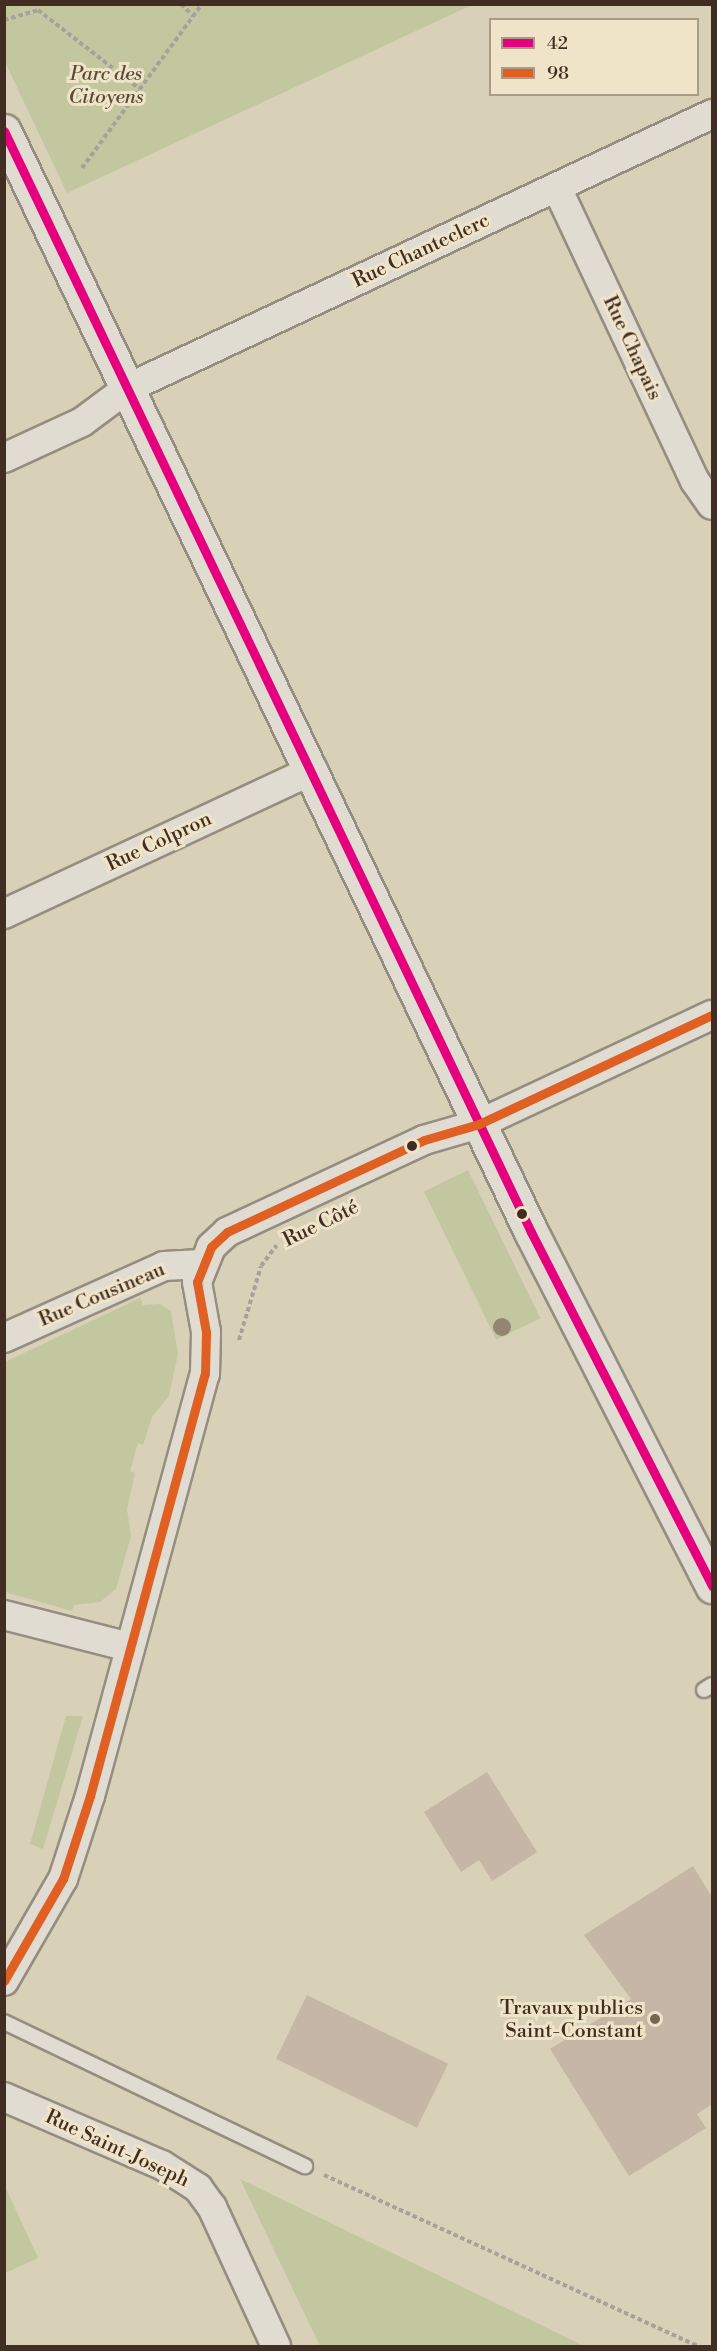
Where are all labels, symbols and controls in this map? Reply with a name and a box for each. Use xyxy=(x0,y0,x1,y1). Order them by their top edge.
legend xyxy=(489,18,699,96)
text: 42 xyxy=(547,32,568,55)
park label: Parc des Citoyens xyxy=(68,62,144,109)
text: 98 xyxy=(547,62,569,85)
street label: Rue Chanteclerc xyxy=(349,209,493,293)
street label: Rue Chapais xyxy=(597,292,667,404)
street label: Rue Colpron xyxy=(103,807,215,877)
unlabelled marker xyxy=(406,1140,418,1152)
street label: Rue Côté xyxy=(279,1195,363,1253)
unlabelled marker xyxy=(516,1208,528,1220)
street label: Rue Cousineau xyxy=(35,1258,169,1332)
place label: Travaux publics Saint-Constant xyxy=(500,1996,643,2043)
marker: Travaux publics Saint-Constant xyxy=(648,2012,662,2026)
street label: Rue Saint-Joseph xyxy=(41,2105,193,2193)

